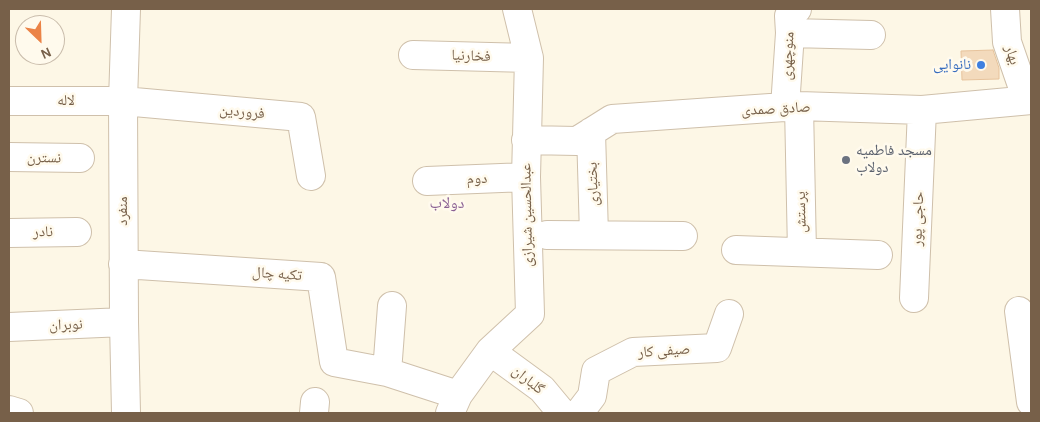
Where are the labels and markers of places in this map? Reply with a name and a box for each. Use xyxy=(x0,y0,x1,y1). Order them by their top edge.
place label: نانوایی xyxy=(933,56,971,74)
marker: نانوایی xyxy=(975,59,987,71)
place label: مسجد فاطمیه دولاب xyxy=(856,142,932,177)
marker: مسجد فاطمیه دولاب xyxy=(840,154,852,166)

